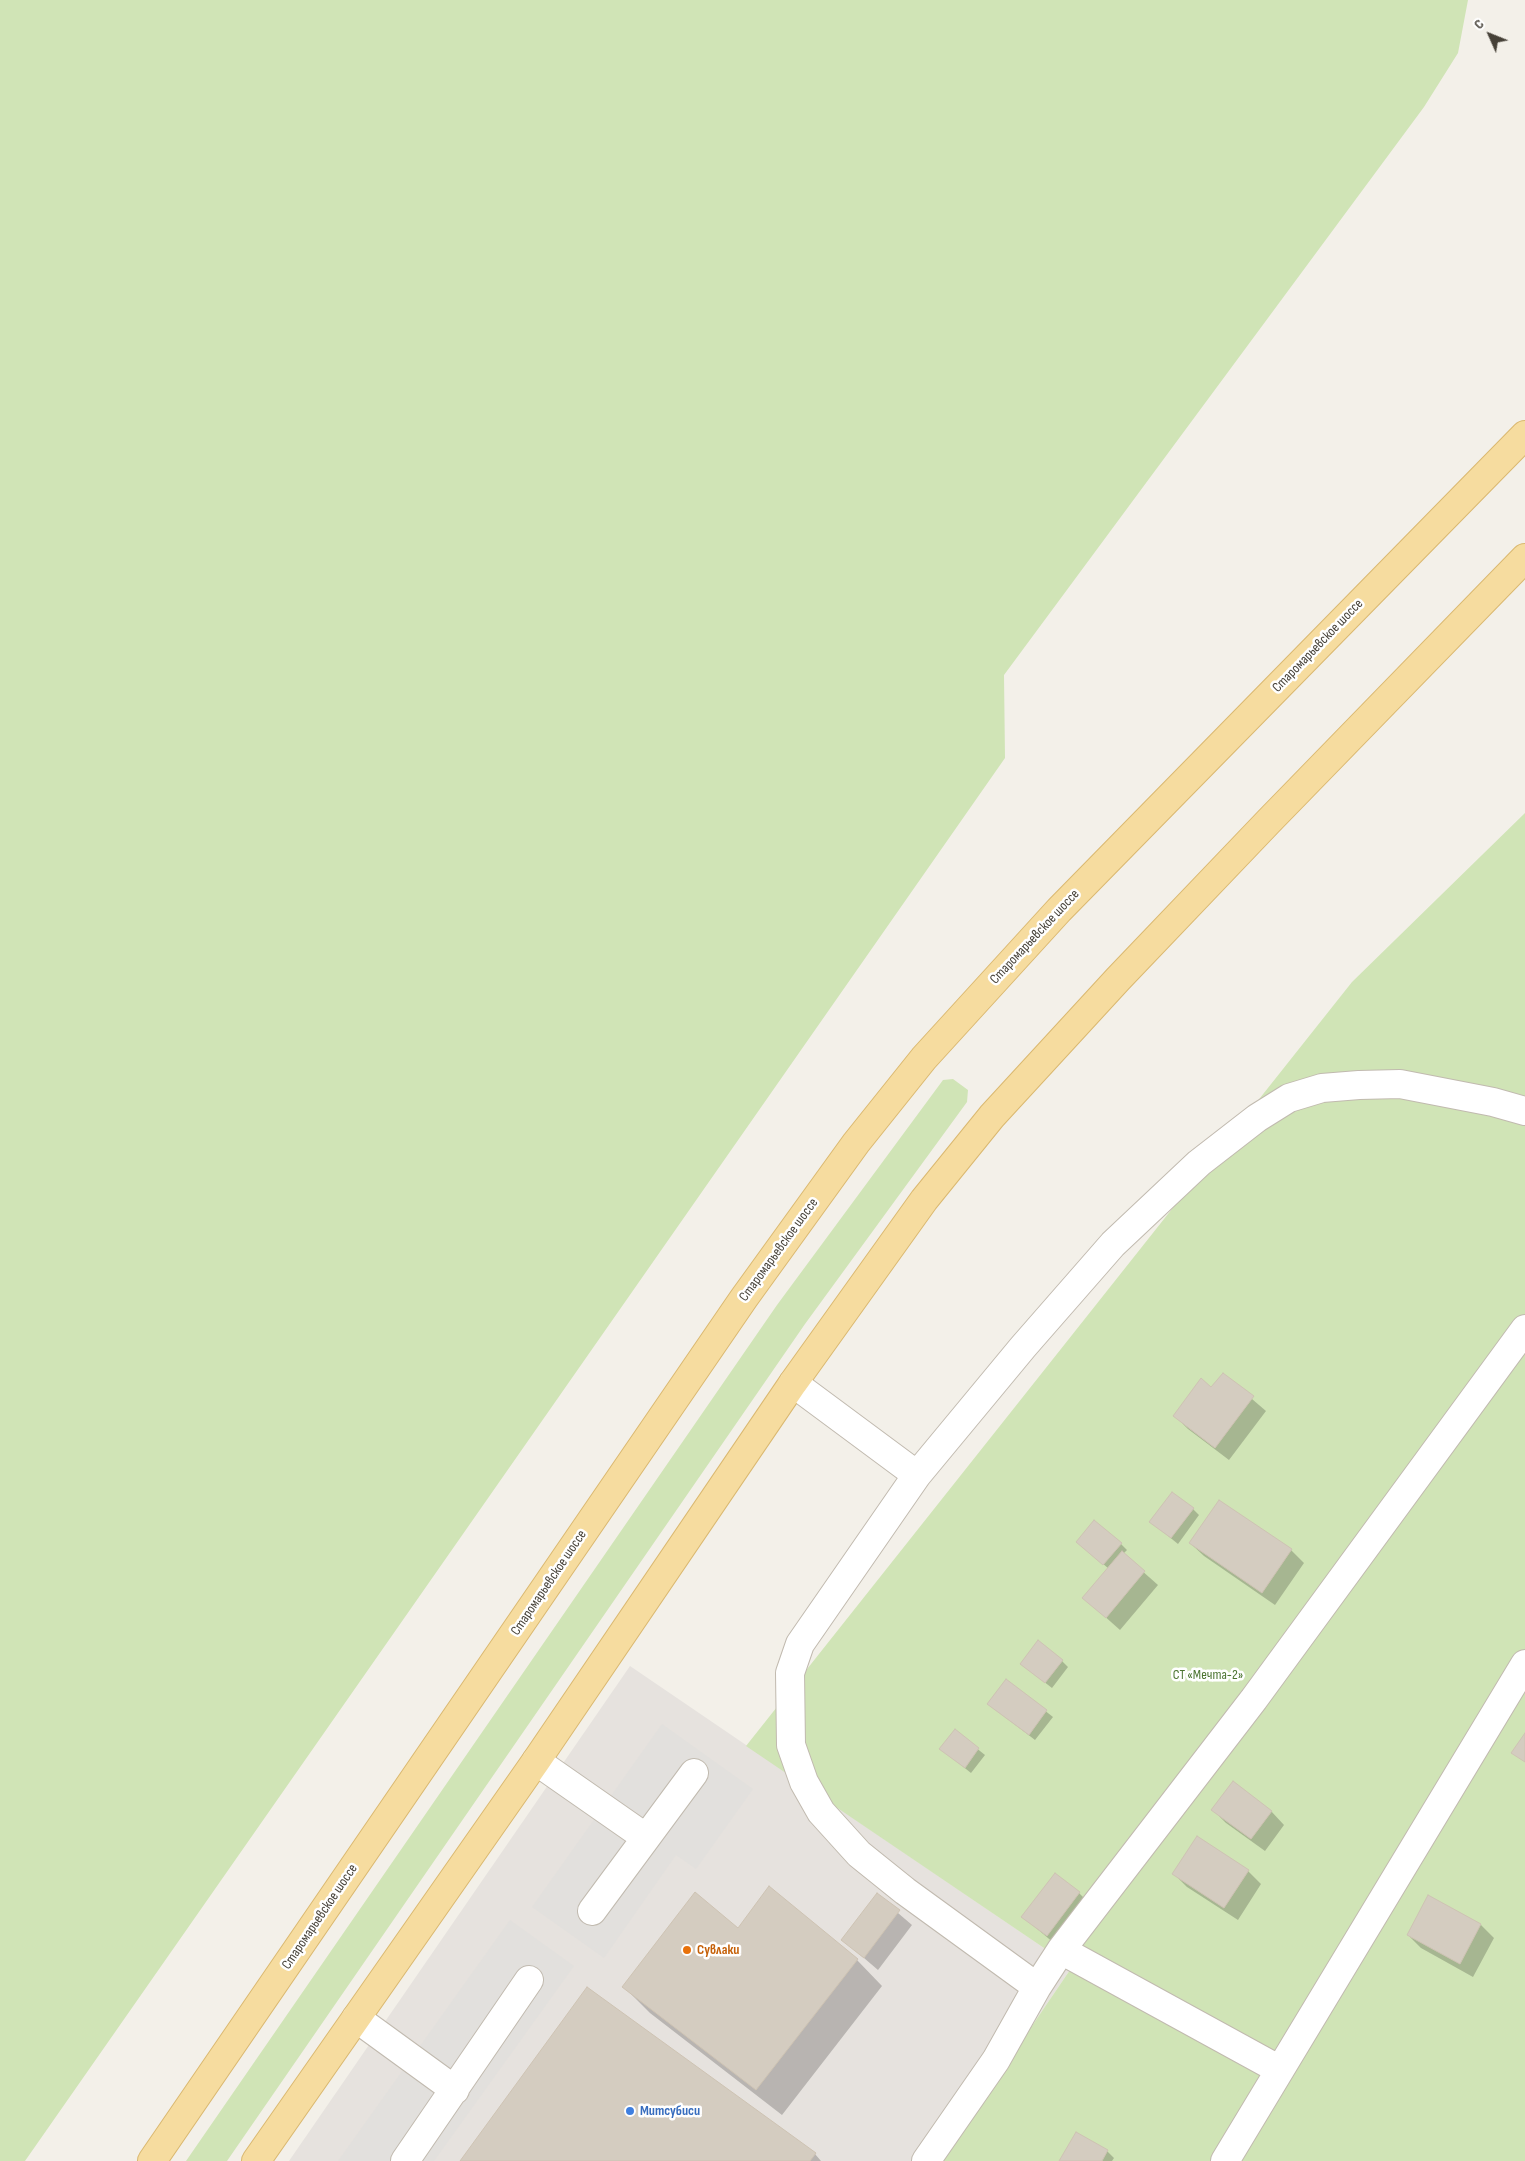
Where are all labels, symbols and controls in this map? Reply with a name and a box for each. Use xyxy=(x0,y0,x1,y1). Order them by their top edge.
north arrow xyxy=(1465,10,1515,60)
text: С xyxy=(1470,16,1487,33)
street label: Старомарьевское шоссе xyxy=(1269,596,1367,696)
street label: Старомарьевское шоссе xyxy=(987,886,1083,988)
street label: Старомарьевское шоссе xyxy=(736,1195,822,1305)
street label: Старомарьевское шоссе xyxy=(508,1527,590,1639)
park label: СТ «Мечта-2» xyxy=(1173,1667,1243,1683)
street label: Старомарьевское шоссе xyxy=(279,1861,361,1973)
place label: Сувлаки xyxy=(697,1942,739,1958)
marker: Сувлаки xyxy=(681,1944,693,1956)
place label: Митсубиси xyxy=(640,2103,700,2119)
marker: Митсубиси xyxy=(624,2105,636,2117)

